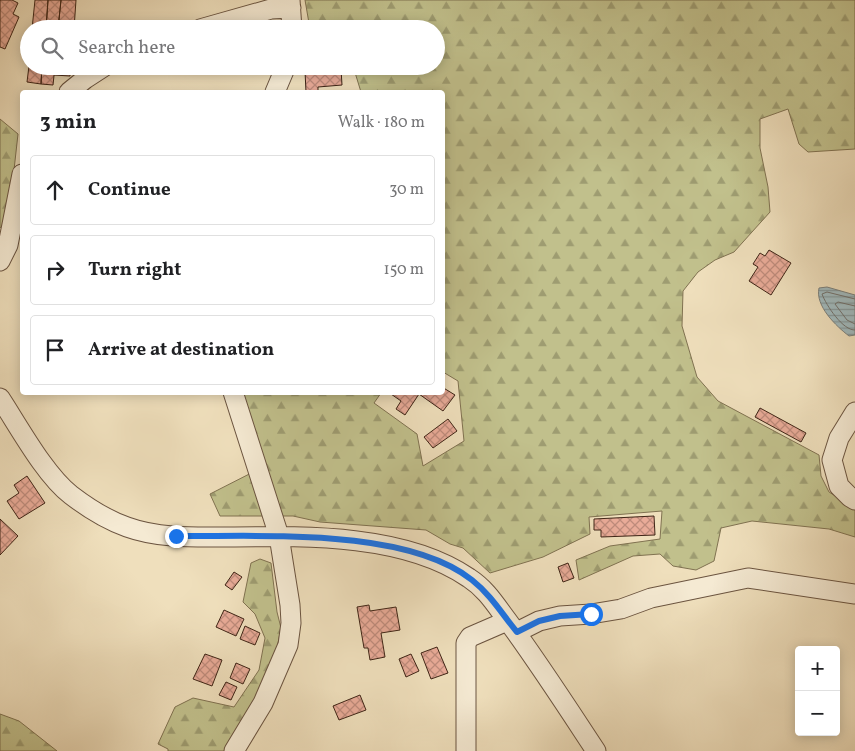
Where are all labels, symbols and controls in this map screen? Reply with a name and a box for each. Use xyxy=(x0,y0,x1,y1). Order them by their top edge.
search box xyxy=(20,20,445,75)
icon: search xyxy=(38,34,66,62)
text: Search here xyxy=(78,35,175,61)
text: 3 min xyxy=(40,108,96,137)
text: Walk · 180 m xyxy=(338,112,425,134)
icon: ahead xyxy=(41,176,69,204)
text: Continue xyxy=(88,177,171,203)
text: 30 m xyxy=(389,179,424,201)
icon: right xyxy=(41,256,69,284)
text: Turn right xyxy=(88,257,181,283)
text: 150 m xyxy=(383,259,424,281)
icon: arrive xyxy=(41,336,69,364)
text: Arrive at destination xyxy=(88,337,274,363)
route end xyxy=(165,525,188,548)
route start xyxy=(580,603,603,626)
map controls xyxy=(795,646,840,736)
button: + xyxy=(795,646,840,691)
button: − xyxy=(795,691,840,736)

